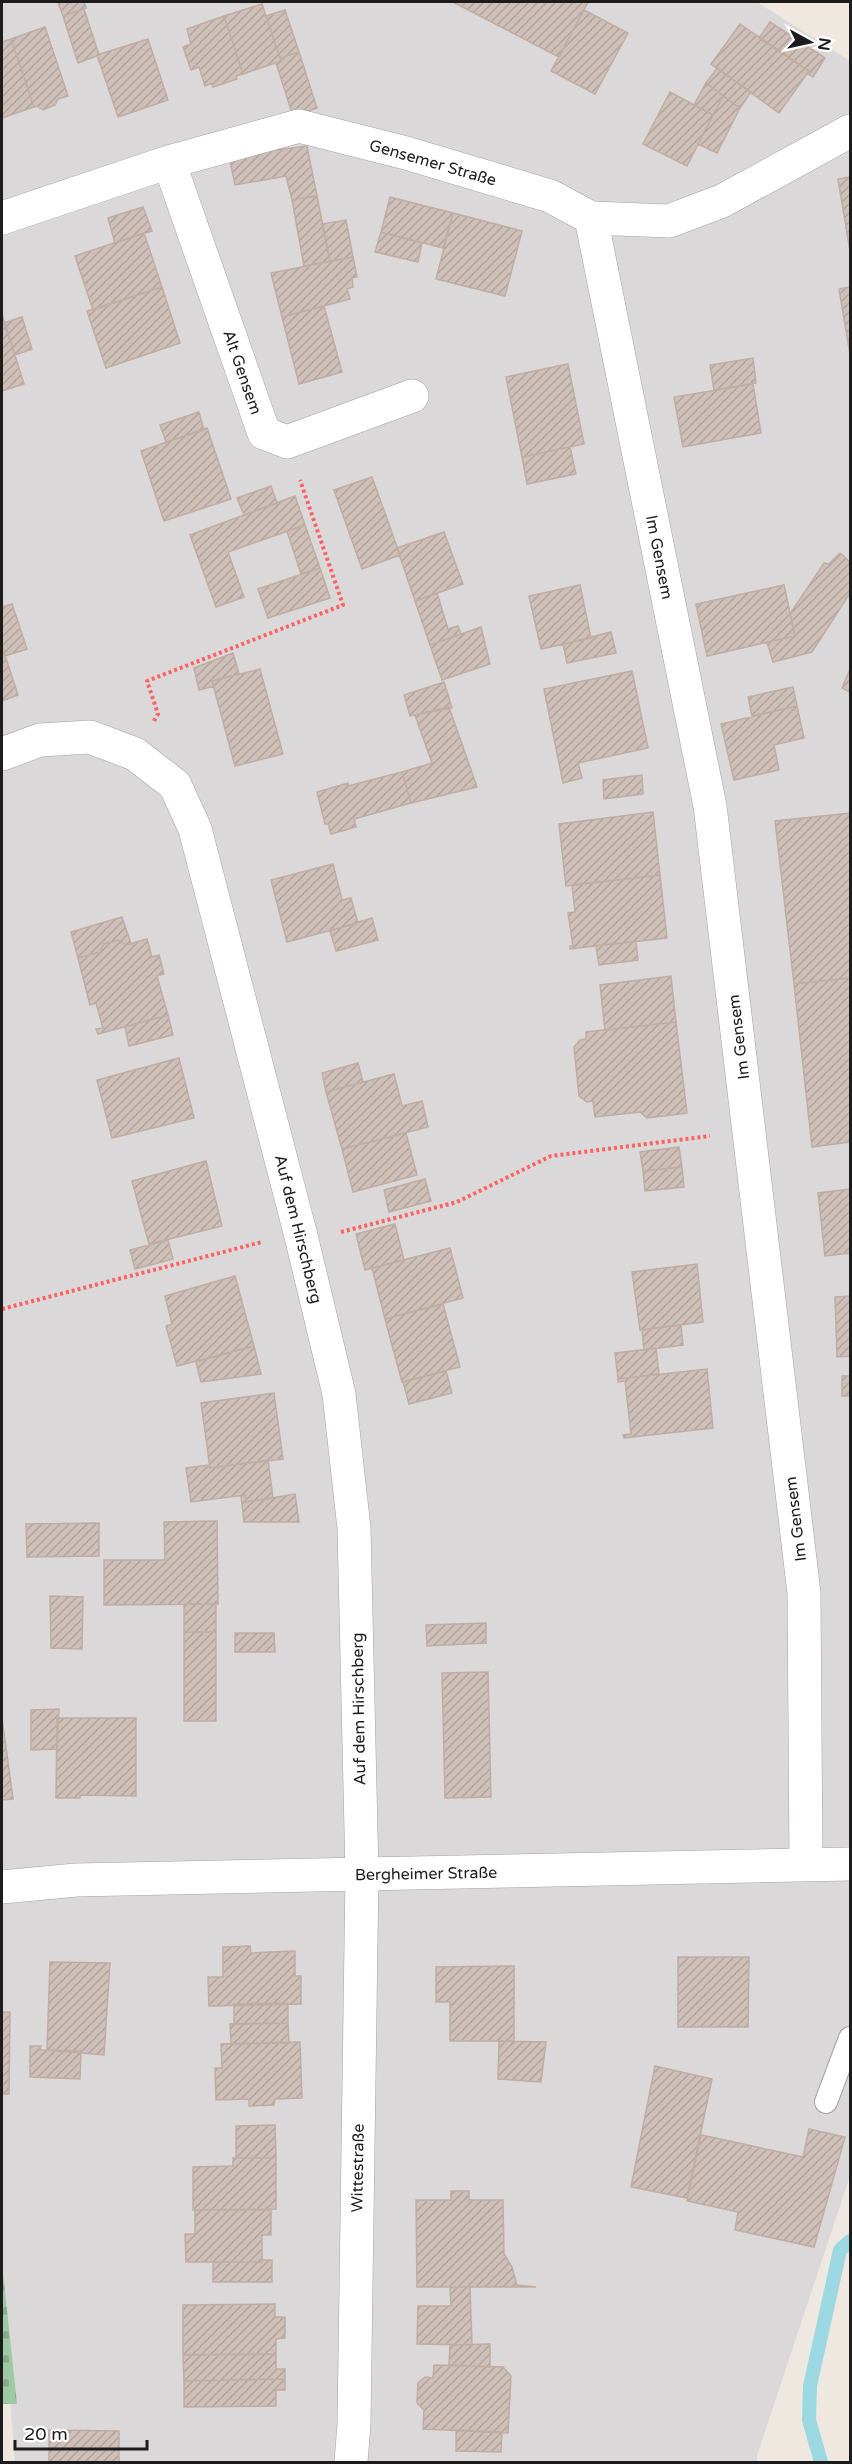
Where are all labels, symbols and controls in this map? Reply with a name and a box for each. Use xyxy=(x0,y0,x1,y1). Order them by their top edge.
north arrow xyxy=(780,12,840,72)
text: N xyxy=(813,36,835,52)
street label: Gensemer Straße xyxy=(367,135,499,191)
street label: Alt Gensem xyxy=(218,327,266,417)
street label: Im Gensem xyxy=(641,513,677,601)
street label: Im Gensem xyxy=(724,993,754,1081)
street label: Auf dem Hirschberg xyxy=(270,1153,326,1306)
street label: Im Gensem xyxy=(781,1475,811,1563)
street label: Auf dem Hirschberg xyxy=(348,1632,370,1786)
street label: Bergheimer Straße xyxy=(355,1863,497,1885)
street label: Wittestraße xyxy=(347,2123,369,2213)
scale bar xyxy=(15,2413,147,2451)
text: 20 m xyxy=(24,2423,68,2445)

